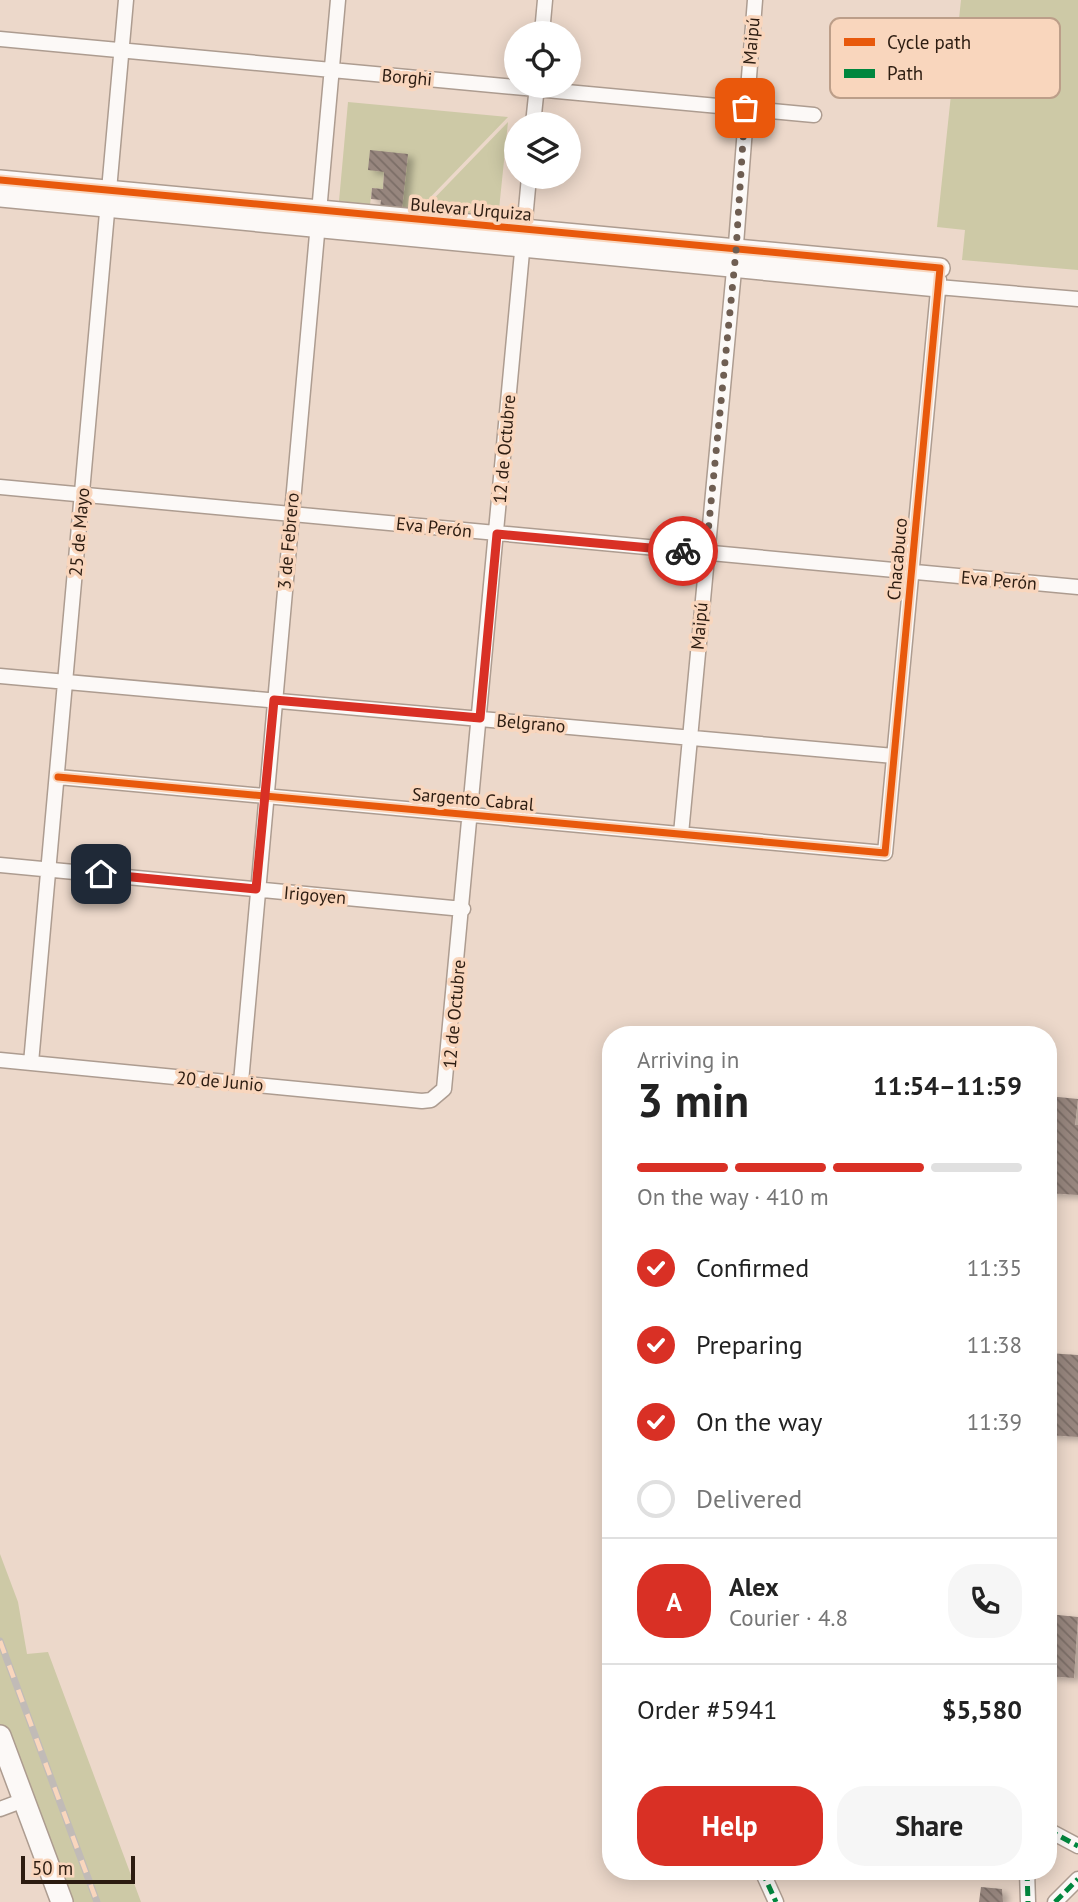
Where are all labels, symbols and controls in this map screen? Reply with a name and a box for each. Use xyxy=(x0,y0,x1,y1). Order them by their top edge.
street label: Maipú xyxy=(737,16,765,66)
legend xyxy=(830,18,1060,98)
map controls xyxy=(504,21,581,189)
button: locate xyxy=(504,21,581,98)
text: Cycle path xyxy=(887,30,971,54)
text: Path xyxy=(887,61,923,85)
street label: Borghi xyxy=(381,63,433,91)
pin xyxy=(715,78,775,138)
icon: bag xyxy=(726,89,764,127)
button: layers xyxy=(504,112,581,189)
street label: Bulevar Urquiza xyxy=(409,192,533,226)
street label: 12 de Octubre xyxy=(488,394,520,504)
street label: 25 de Mayo xyxy=(64,487,94,577)
street label: 3 de Febrero xyxy=(272,491,304,591)
street label: Eva Perón xyxy=(395,512,473,542)
courier xyxy=(648,516,718,586)
street label: Chacabuco xyxy=(882,517,912,601)
icon: bike xyxy=(664,532,702,570)
street label: Eva Perón xyxy=(960,565,1038,595)
street label: Maipú xyxy=(685,601,713,651)
street label: Belgrano xyxy=(496,709,566,737)
street label: Sargento Cabral xyxy=(411,782,536,816)
pin xyxy=(71,844,131,904)
icon: home xyxy=(82,855,120,893)
street label: Irigoyen xyxy=(283,881,347,909)
street label: 12 de Octubre xyxy=(438,959,470,1069)
text: Arriving in xyxy=(637,1045,739,1074)
street label: 20 de Junio xyxy=(175,1066,265,1096)
text: 11:54–11:59 xyxy=(873,1069,1022,1102)
text: 3 min xyxy=(637,1070,749,1130)
text: On the way · 410 m xyxy=(637,1182,829,1211)
icon: check xyxy=(637,1249,675,1287)
text: Confirmed xyxy=(696,1251,809,1284)
text: 11:35 xyxy=(967,1253,1022,1282)
icon: check xyxy=(637,1326,675,1364)
text: Preparing xyxy=(696,1328,803,1361)
text: 11:38 xyxy=(967,1330,1022,1359)
icon: check xyxy=(637,1403,675,1441)
text: On the way xyxy=(696,1405,822,1438)
text: 11:39 xyxy=(967,1407,1022,1436)
text: Delivered xyxy=(696,1482,802,1515)
button: phone xyxy=(948,1564,1022,1638)
text: Alex xyxy=(729,1570,779,1603)
text: A xyxy=(666,1585,682,1618)
text: Courier · 4.8 xyxy=(729,1603,848,1632)
text: Order #5941 xyxy=(637,1693,777,1726)
text: $5,580 xyxy=(942,1693,1022,1726)
button: Help xyxy=(637,1786,823,1866)
button: Share xyxy=(837,1786,1022,1866)
scale bar xyxy=(21,1853,135,1885)
text: 50 m xyxy=(32,1856,73,1880)

